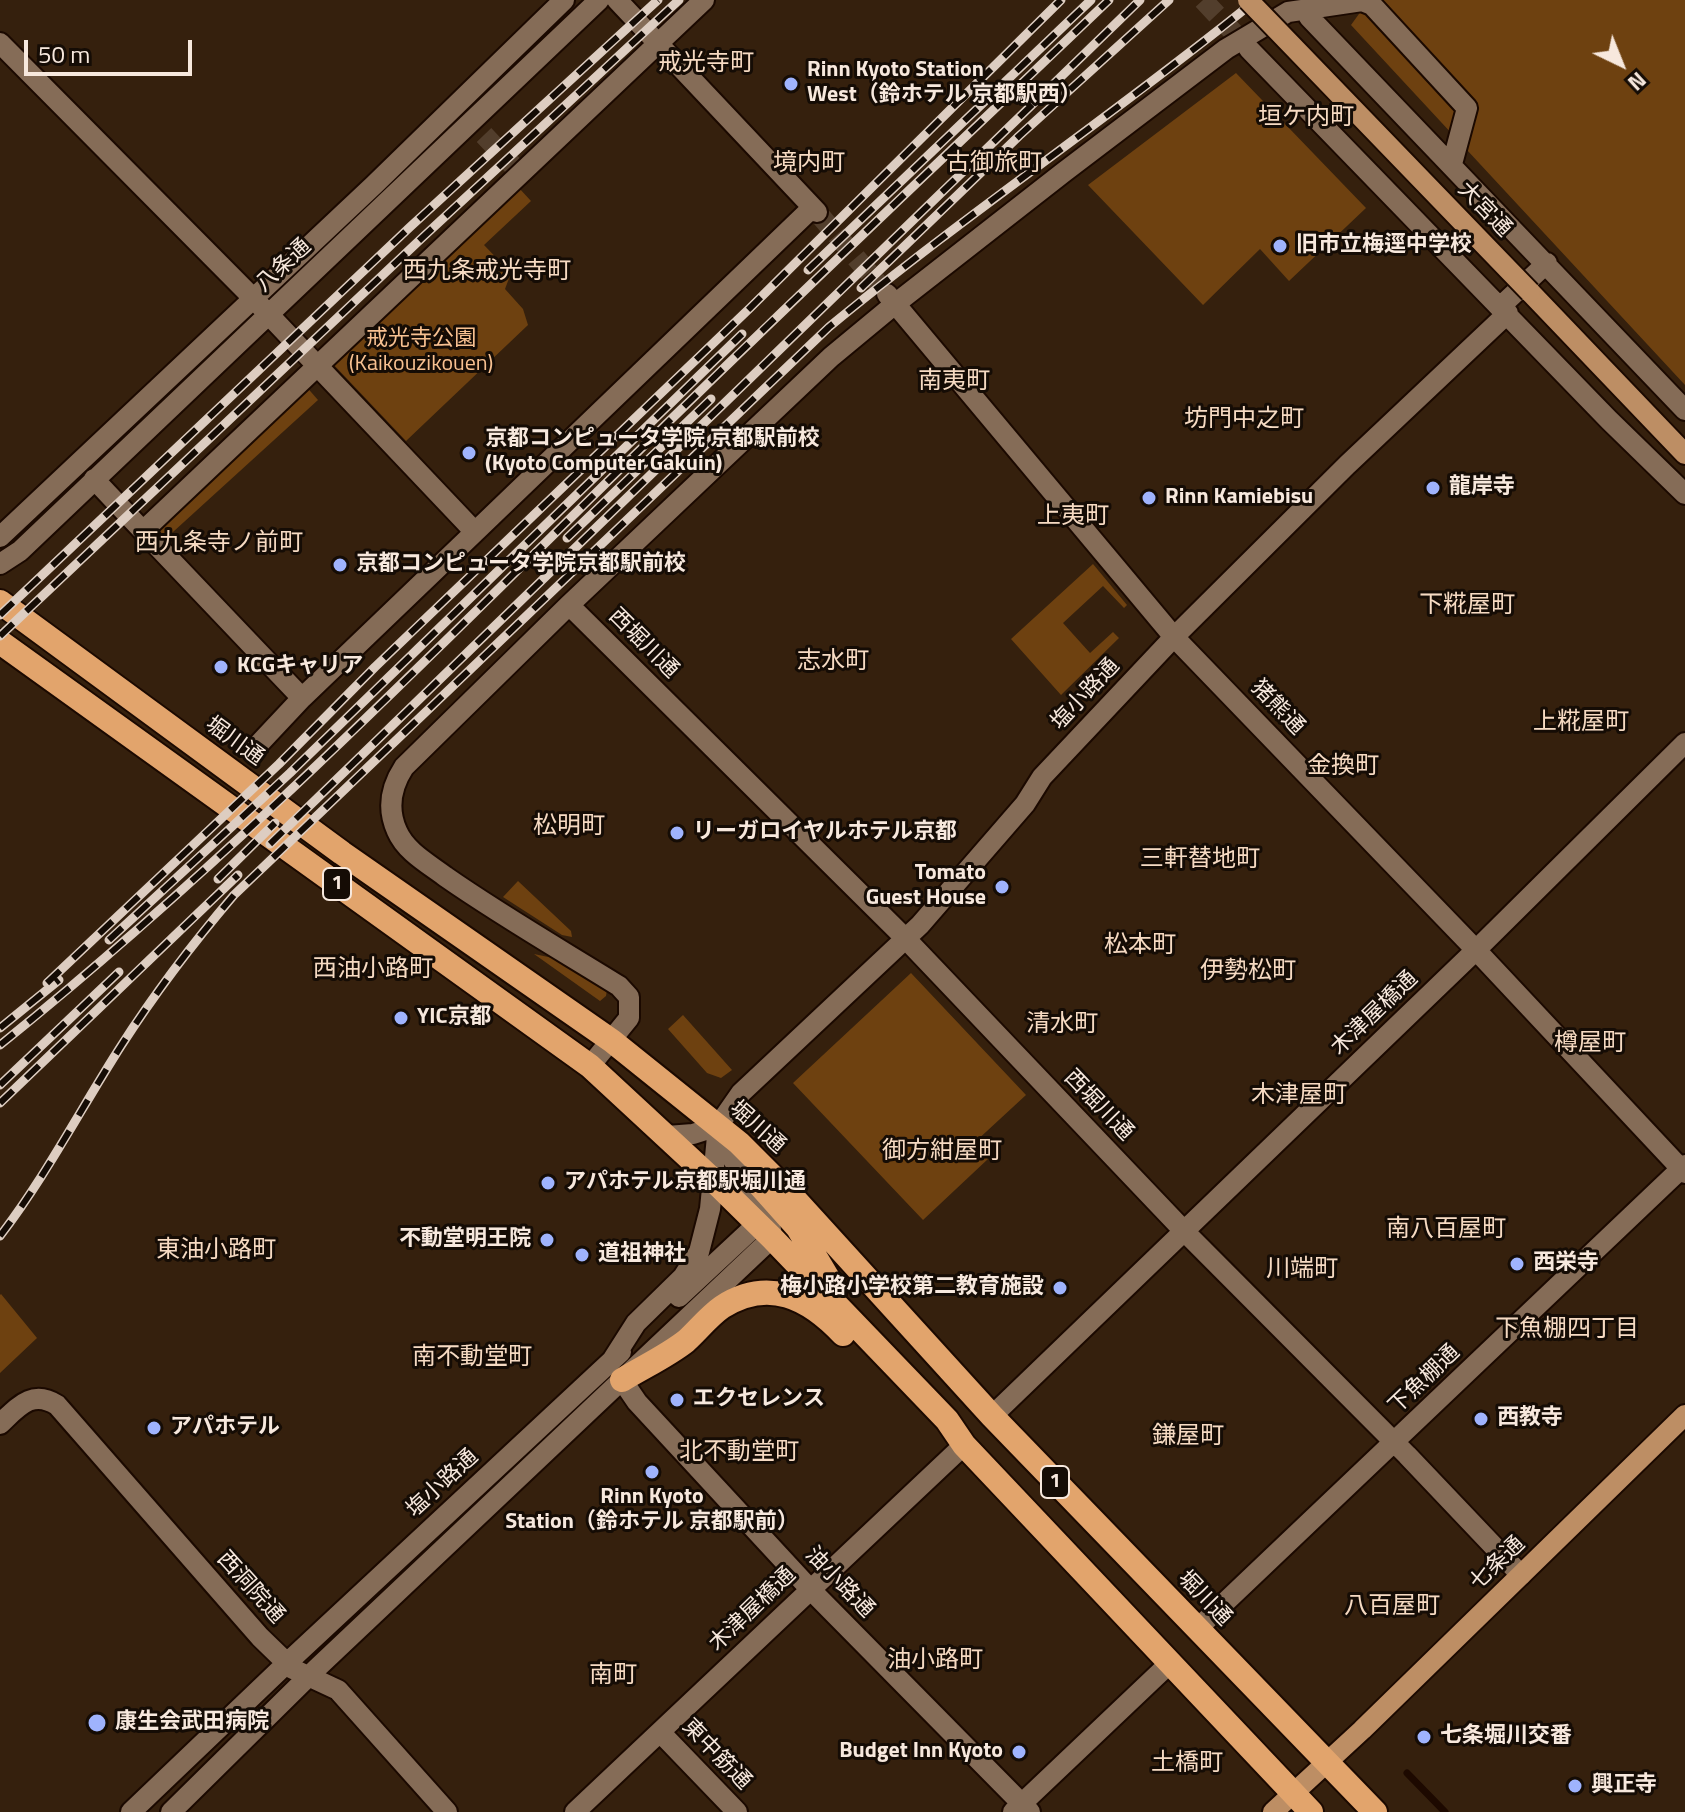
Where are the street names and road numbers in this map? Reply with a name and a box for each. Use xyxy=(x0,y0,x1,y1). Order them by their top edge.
street label: 大宮通 xyxy=(1452,177,1516,243)
street label: 八条通 xyxy=(251,234,317,298)
street label: 西堀川通 xyxy=(603,604,683,684)
street label: 塩小路通 xyxy=(1046,654,1126,736)
street label: 猪熊通 xyxy=(1245,675,1309,741)
street label: 堀川通 xyxy=(200,712,268,772)
road number: 1 xyxy=(323,868,351,900)
street label: 木津屋橋通 xyxy=(1326,966,1424,1062)
street label: 西堀川通 xyxy=(1058,1065,1138,1147)
street label: 堀川通 xyxy=(724,1096,790,1160)
street label: 下魚棚通 xyxy=(1384,1340,1466,1420)
street label: 塩小路通 xyxy=(402,1444,484,1524)
road number: 1 xyxy=(1041,1466,1069,1498)
street label: 七条通 xyxy=(1465,1532,1531,1596)
street label: 油小路通 xyxy=(799,1542,879,1624)
street label: 西洞院通 xyxy=(211,1546,289,1630)
street label: 木津屋橋通 xyxy=(704,1562,802,1658)
street label: 堀川通 xyxy=(1172,1566,1236,1632)
street label: 東中筋通 xyxy=(676,1714,756,1796)

